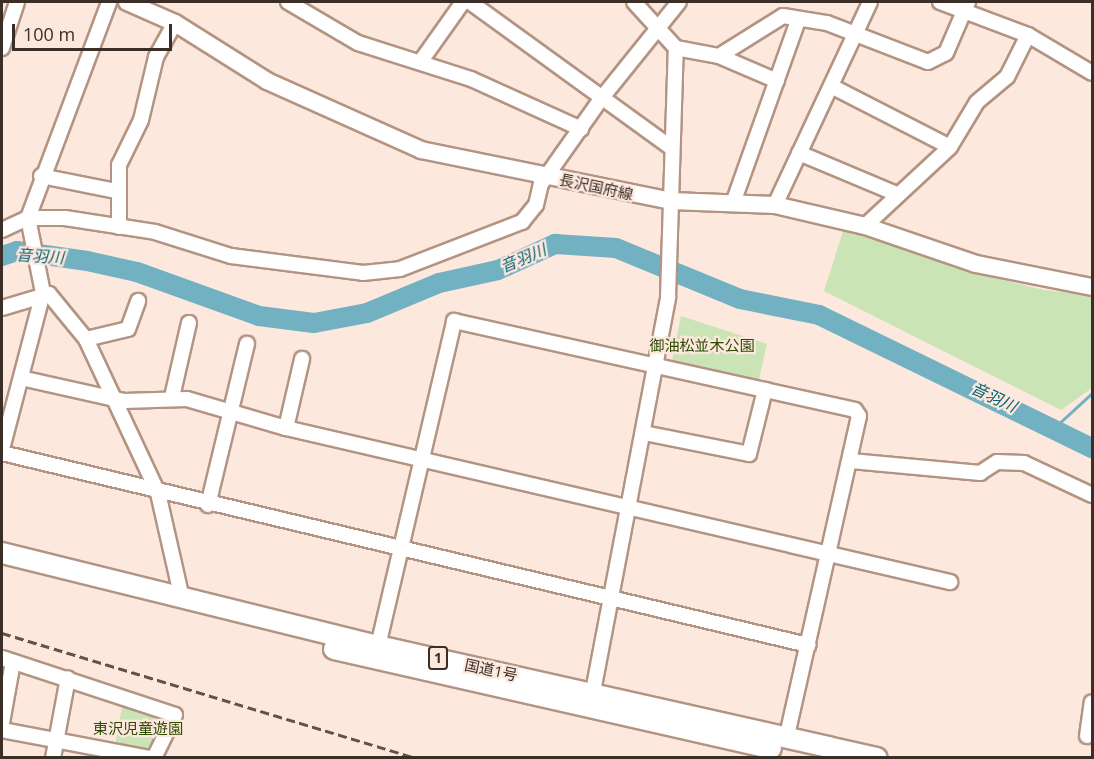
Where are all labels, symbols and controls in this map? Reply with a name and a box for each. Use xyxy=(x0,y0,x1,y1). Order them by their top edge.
scale bar xyxy=(15,12,176,50)
text: 100 m xyxy=(23,22,75,46)
street label: 長沢国府線 xyxy=(557,170,635,204)
water label: 音羽川 xyxy=(497,240,549,276)
water label: 音羽川 xyxy=(15,245,65,267)
park label: 御油松並木公園 xyxy=(650,337,754,355)
water label: 音羽川 xyxy=(968,378,1020,416)
road number: 1 xyxy=(428,647,448,669)
street label: 国道1号 xyxy=(463,656,519,684)
park label: 東沢児童遊園 xyxy=(93,720,183,738)

